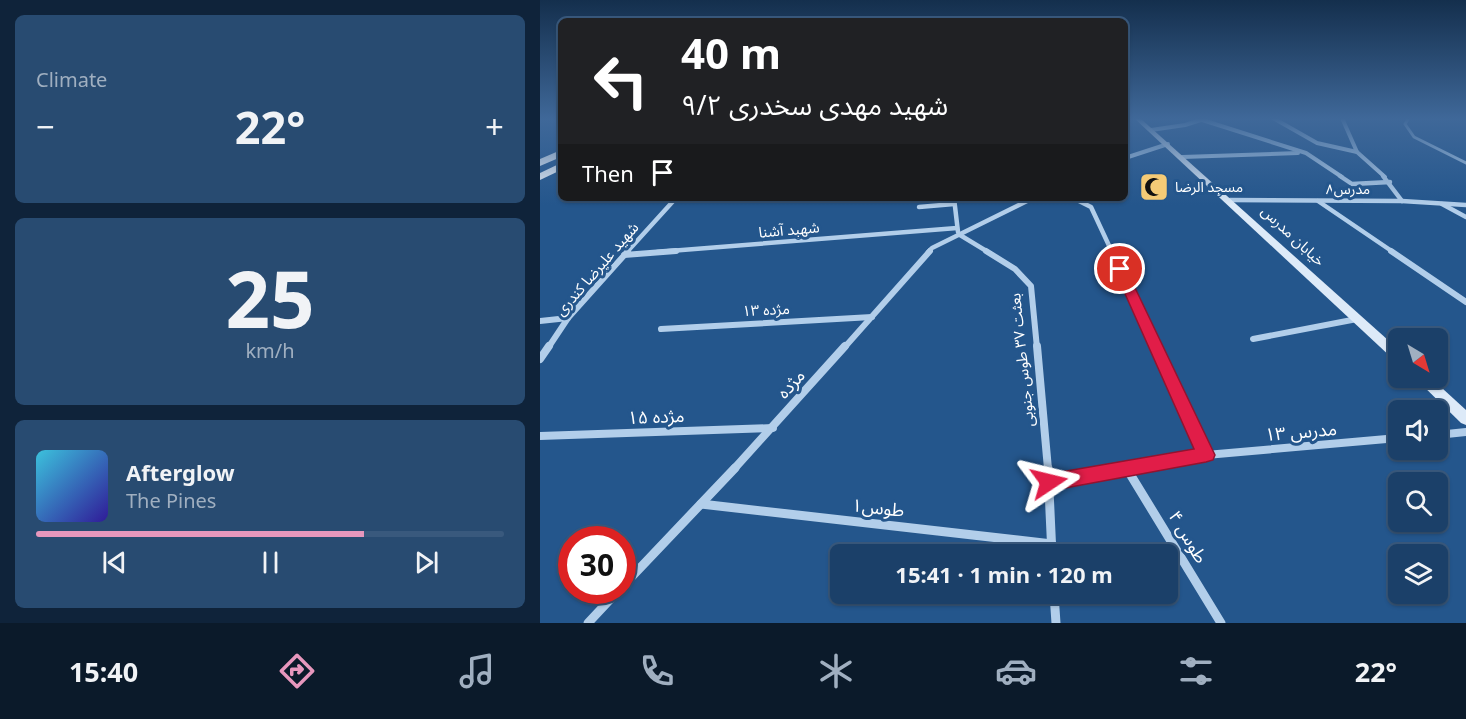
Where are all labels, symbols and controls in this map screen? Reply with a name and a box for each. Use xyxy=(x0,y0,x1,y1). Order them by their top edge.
text: 40 m xyxy=(681,24,781,81)
icon: left xyxy=(582,42,660,120)
text: Climate xyxy=(36,66,107,93)
text: شهید مهدی سخدری ۹/۲ xyxy=(681,86,948,123)
text: 22° xyxy=(235,96,305,157)
text: − xyxy=(36,104,55,149)
text: + xyxy=(485,104,504,149)
icon: arrive xyxy=(646,156,679,189)
text: Then xyxy=(582,158,634,188)
mosque icon: مسجد الرضا xyxy=(1138,171,1170,203)
place label: مسجد الرضا xyxy=(1175,177,1243,196)
street label: مدرس۸ xyxy=(1326,179,1370,198)
street label: خیابان مدرس xyxy=(1257,201,1330,270)
street label: شهبد آشنا xyxy=(758,216,820,242)
street label: شهید علیرضا کندری xyxy=(550,217,643,319)
pin xyxy=(1094,243,1145,294)
text: 25 xyxy=(225,245,315,351)
icon: arrive xyxy=(1103,252,1136,285)
street label: بعثت ۳۷ طوس جنوبی xyxy=(1004,292,1038,428)
street label: مژده ۱۳ xyxy=(742,298,790,320)
north arrow xyxy=(1388,328,1448,388)
map controls xyxy=(1388,328,1448,604)
text: km/h xyxy=(245,337,295,364)
street label: مژده xyxy=(771,363,810,403)
button: sound xyxy=(1388,400,1448,460)
street label: مژده ۱۵ xyxy=(627,403,685,429)
street label: مدرس ۱۳ xyxy=(1264,416,1338,446)
position arrow xyxy=(1017,450,1081,514)
text: Afterglow xyxy=(126,457,235,487)
button: search xyxy=(1388,472,1448,532)
text: The Pines xyxy=(126,487,216,514)
street label: طوس۱ xyxy=(851,492,906,522)
street label: طوس ۴ xyxy=(1164,506,1214,567)
speed limit sign: 30 xyxy=(558,526,636,604)
button: layers xyxy=(1388,544,1448,604)
icon: previous xyxy=(98,546,131,579)
icon: pause xyxy=(254,546,287,579)
icon: next xyxy=(410,546,443,579)
text: 15:41 · 1 min · 120 m xyxy=(895,559,1113,589)
icon: directions xyxy=(276,650,318,692)
icon: music xyxy=(456,650,498,692)
icon: phone xyxy=(636,650,678,692)
icon: climate xyxy=(815,650,857,692)
icon: car xyxy=(995,650,1037,692)
icon: filters xyxy=(1175,650,1217,692)
text: 15:40 xyxy=(69,653,138,690)
text: 22° xyxy=(1355,653,1397,690)

